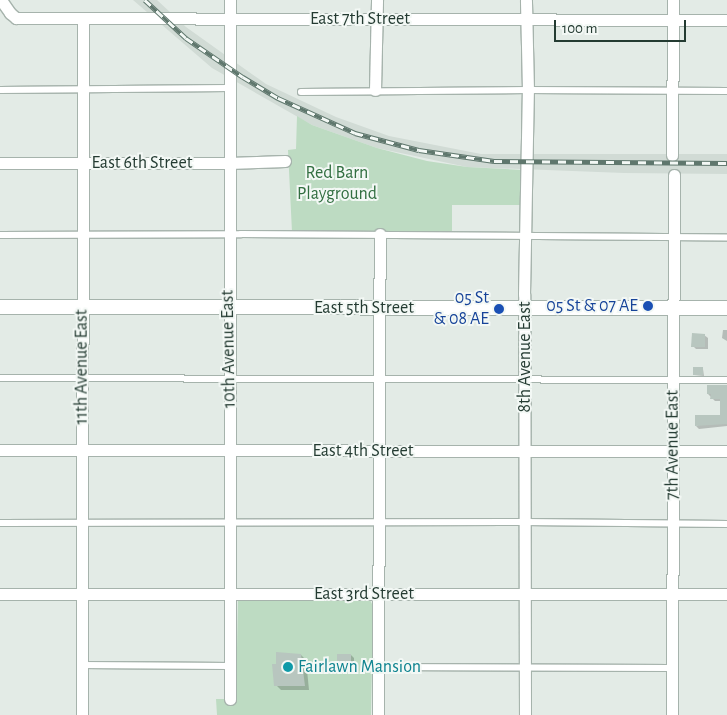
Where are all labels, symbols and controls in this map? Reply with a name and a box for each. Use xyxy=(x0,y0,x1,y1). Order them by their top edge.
street label: East 7th Street xyxy=(310,8,410,30)
scale bar xyxy=(557,10,690,42)
text: 100 m xyxy=(562,21,597,36)
street label: East 6th Street xyxy=(92,152,192,174)
park label: Red Barn Playground xyxy=(297,163,377,205)
place label: 05 St & 08 AE xyxy=(433,288,489,330)
street label: 10th Avenue East xyxy=(217,290,241,408)
place label: 05 St & 07 AE xyxy=(546,295,638,317)
street label: East 5th Street xyxy=(314,297,414,319)
marker: 05 St & 07 AE xyxy=(642,300,654,312)
street label: 8th Avenue East xyxy=(514,301,536,413)
marker: 05 St & 08 AE xyxy=(493,303,505,315)
street label: 11th Avenue East xyxy=(71,310,93,424)
street label: 7th Avenue East xyxy=(662,390,684,500)
street label: East 4th Street xyxy=(312,440,414,462)
street label: East 3rd Street xyxy=(314,583,414,605)
place label: Fairlawn Mansion xyxy=(298,656,421,678)
marker: Fairlawn Mansion xyxy=(282,661,294,673)

